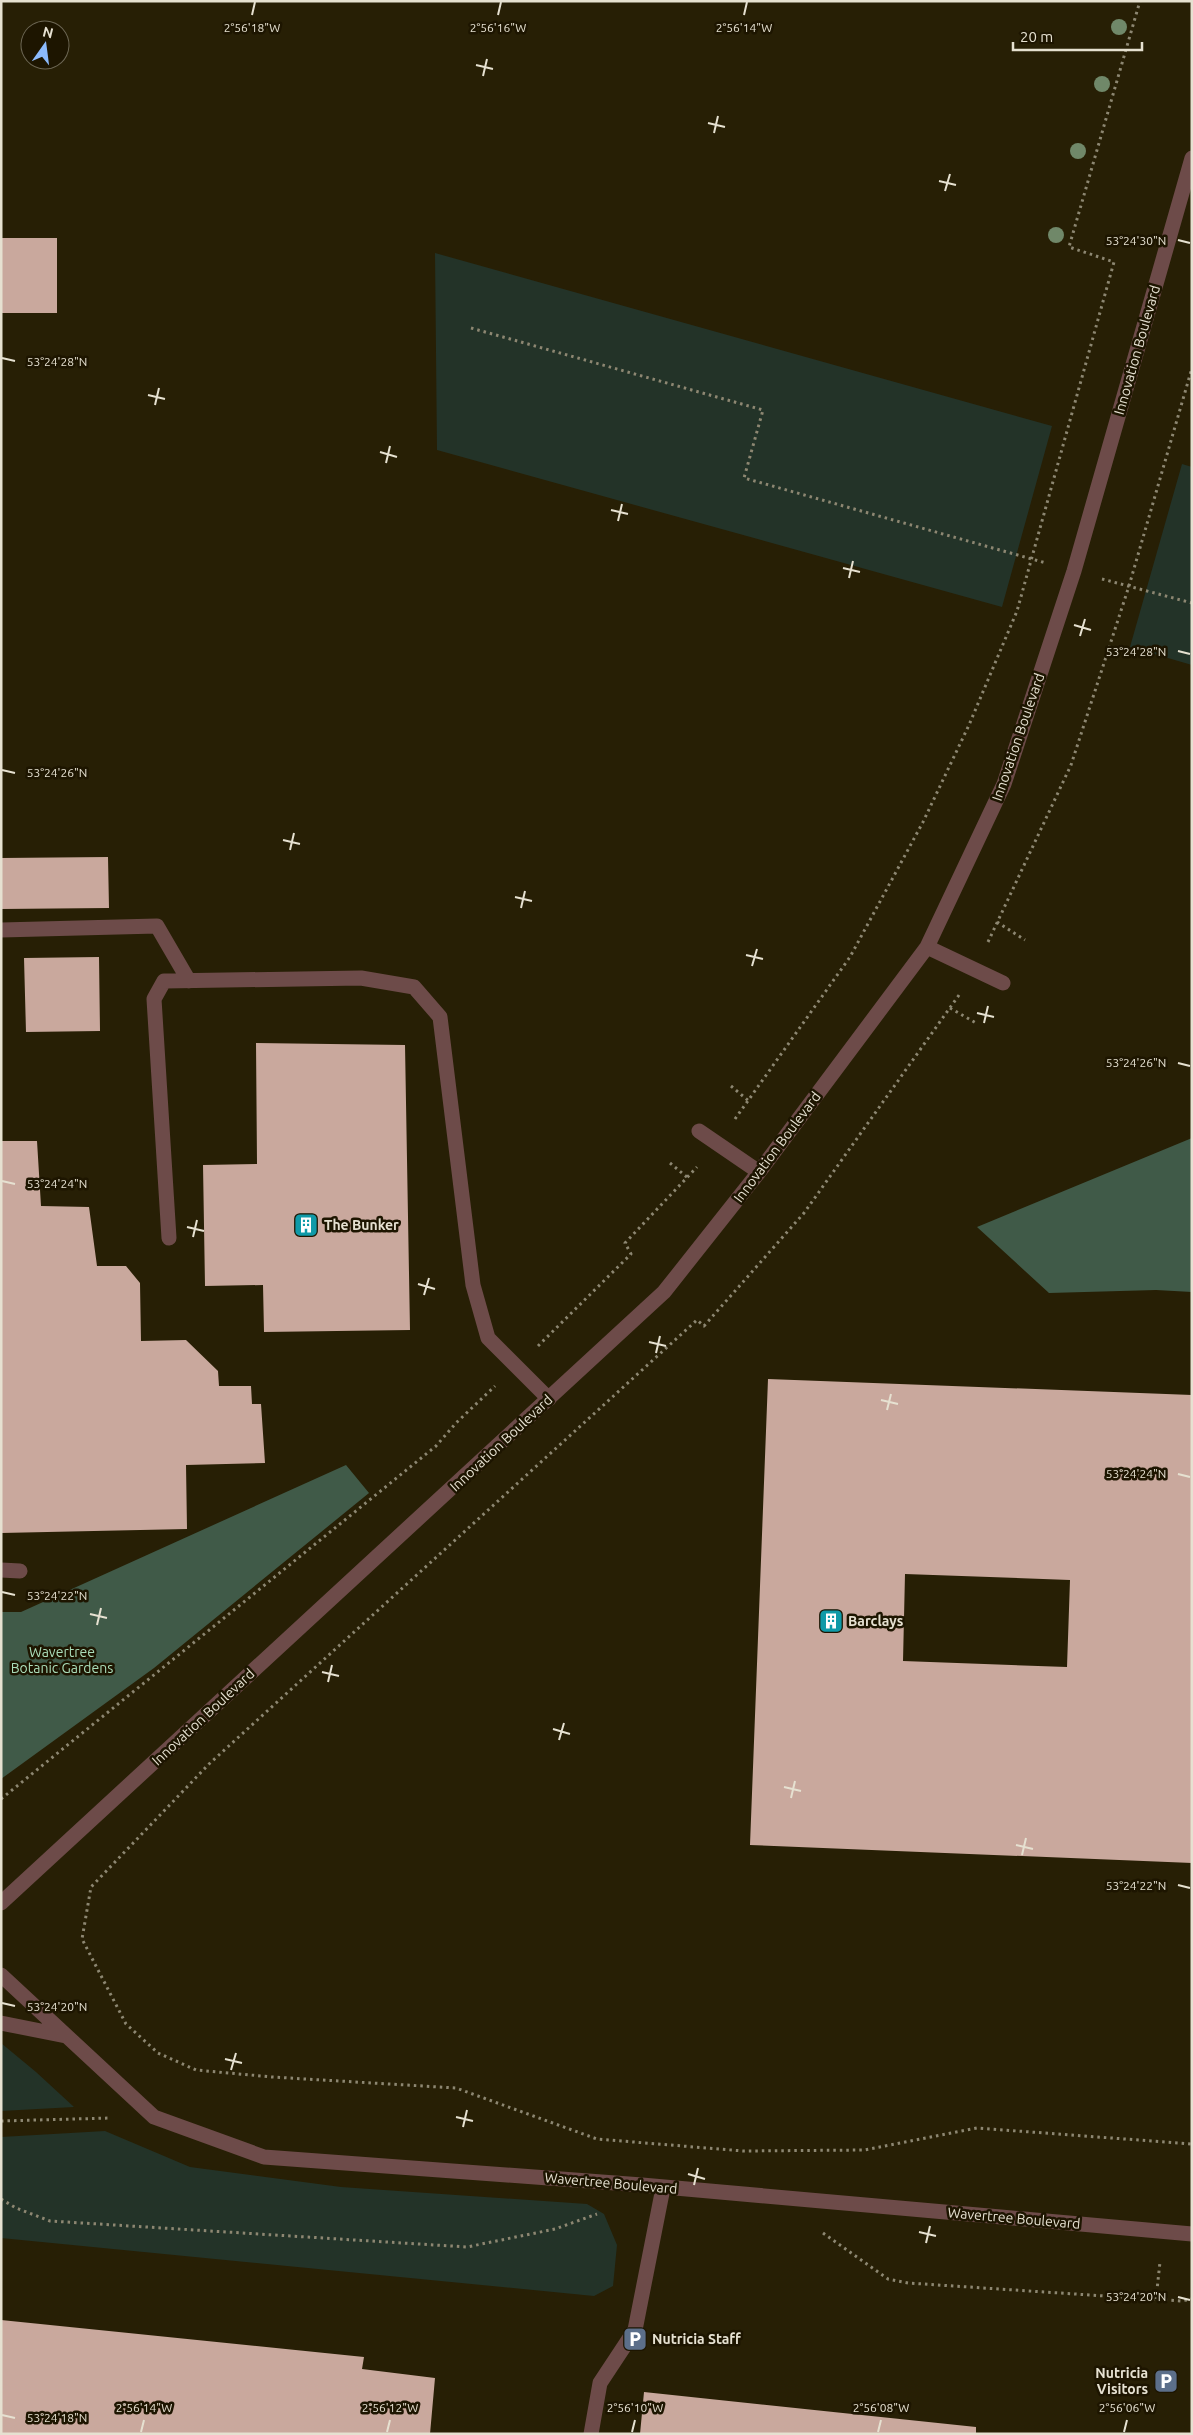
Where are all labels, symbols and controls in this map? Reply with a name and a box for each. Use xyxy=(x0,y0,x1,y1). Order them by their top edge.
north arrow xyxy=(20,20,70,70)
scale bar xyxy=(1013,20,1142,52)
text: 2°56'18"W xyxy=(224,21,280,34)
text: 2°56'16"W xyxy=(470,21,526,34)
text: 2°56'14"W xyxy=(716,21,772,34)
text: N xyxy=(41,23,55,41)
text: 20 m xyxy=(1020,28,1053,45)
text: 53°24'30"N xyxy=(1106,234,1166,247)
street label: Innovation Boulevard xyxy=(1111,283,1163,417)
text: 53°24'28"N xyxy=(27,355,87,368)
text: 53°24'28"N xyxy=(1106,645,1166,658)
street label: Innovation Boulevard xyxy=(989,671,1047,803)
text: 53°24'26"N xyxy=(27,766,87,779)
text: 53°24'26"N xyxy=(1106,1056,1166,1069)
street label: Innovation Boulevard xyxy=(730,1089,824,1205)
text: 53°24'24"N xyxy=(27,1177,87,1190)
building icon: The Bunker xyxy=(293,1212,319,1238)
place label: The Bunker xyxy=(324,1217,399,1233)
street label: Innovation Boulevard xyxy=(447,1391,555,1495)
text: 53°24'24"N xyxy=(1106,1467,1166,1480)
text: 53°24'22"N xyxy=(27,1589,87,1602)
building icon: Barclays xyxy=(818,1608,844,1634)
place label: Barclays xyxy=(848,1613,904,1629)
park label: Wavertree Botanic Gardens xyxy=(11,1644,113,1676)
street label: Innovation Boulevard xyxy=(149,1665,257,1769)
text: 53°24'22"N xyxy=(1106,1879,1166,1892)
text: 53°24'20"N xyxy=(27,2000,87,2013)
street label: Wavertree Boulevard xyxy=(544,2169,678,2197)
street label: Wavertree Boulevard xyxy=(947,2204,1081,2232)
text: 53°24'20"N xyxy=(1106,2290,1166,2303)
parking icon: Nutricia Staff xyxy=(622,2326,648,2352)
place label: Nutricia Staff xyxy=(652,2331,741,2347)
place label: Nutricia Visitors xyxy=(1095,2365,1148,2397)
parking icon: Nutricia Visitors xyxy=(1153,2368,1179,2394)
text: 2°56'14"W xyxy=(116,2401,172,2414)
text: 2°56'12"W xyxy=(362,2401,418,2414)
text: 2°56'10"W xyxy=(607,2401,663,2414)
text: 2°56'08"W xyxy=(853,2401,909,2414)
text: 2°56'06"W xyxy=(1099,2401,1155,2414)
text: 53°24'18"N xyxy=(27,2411,87,2424)

